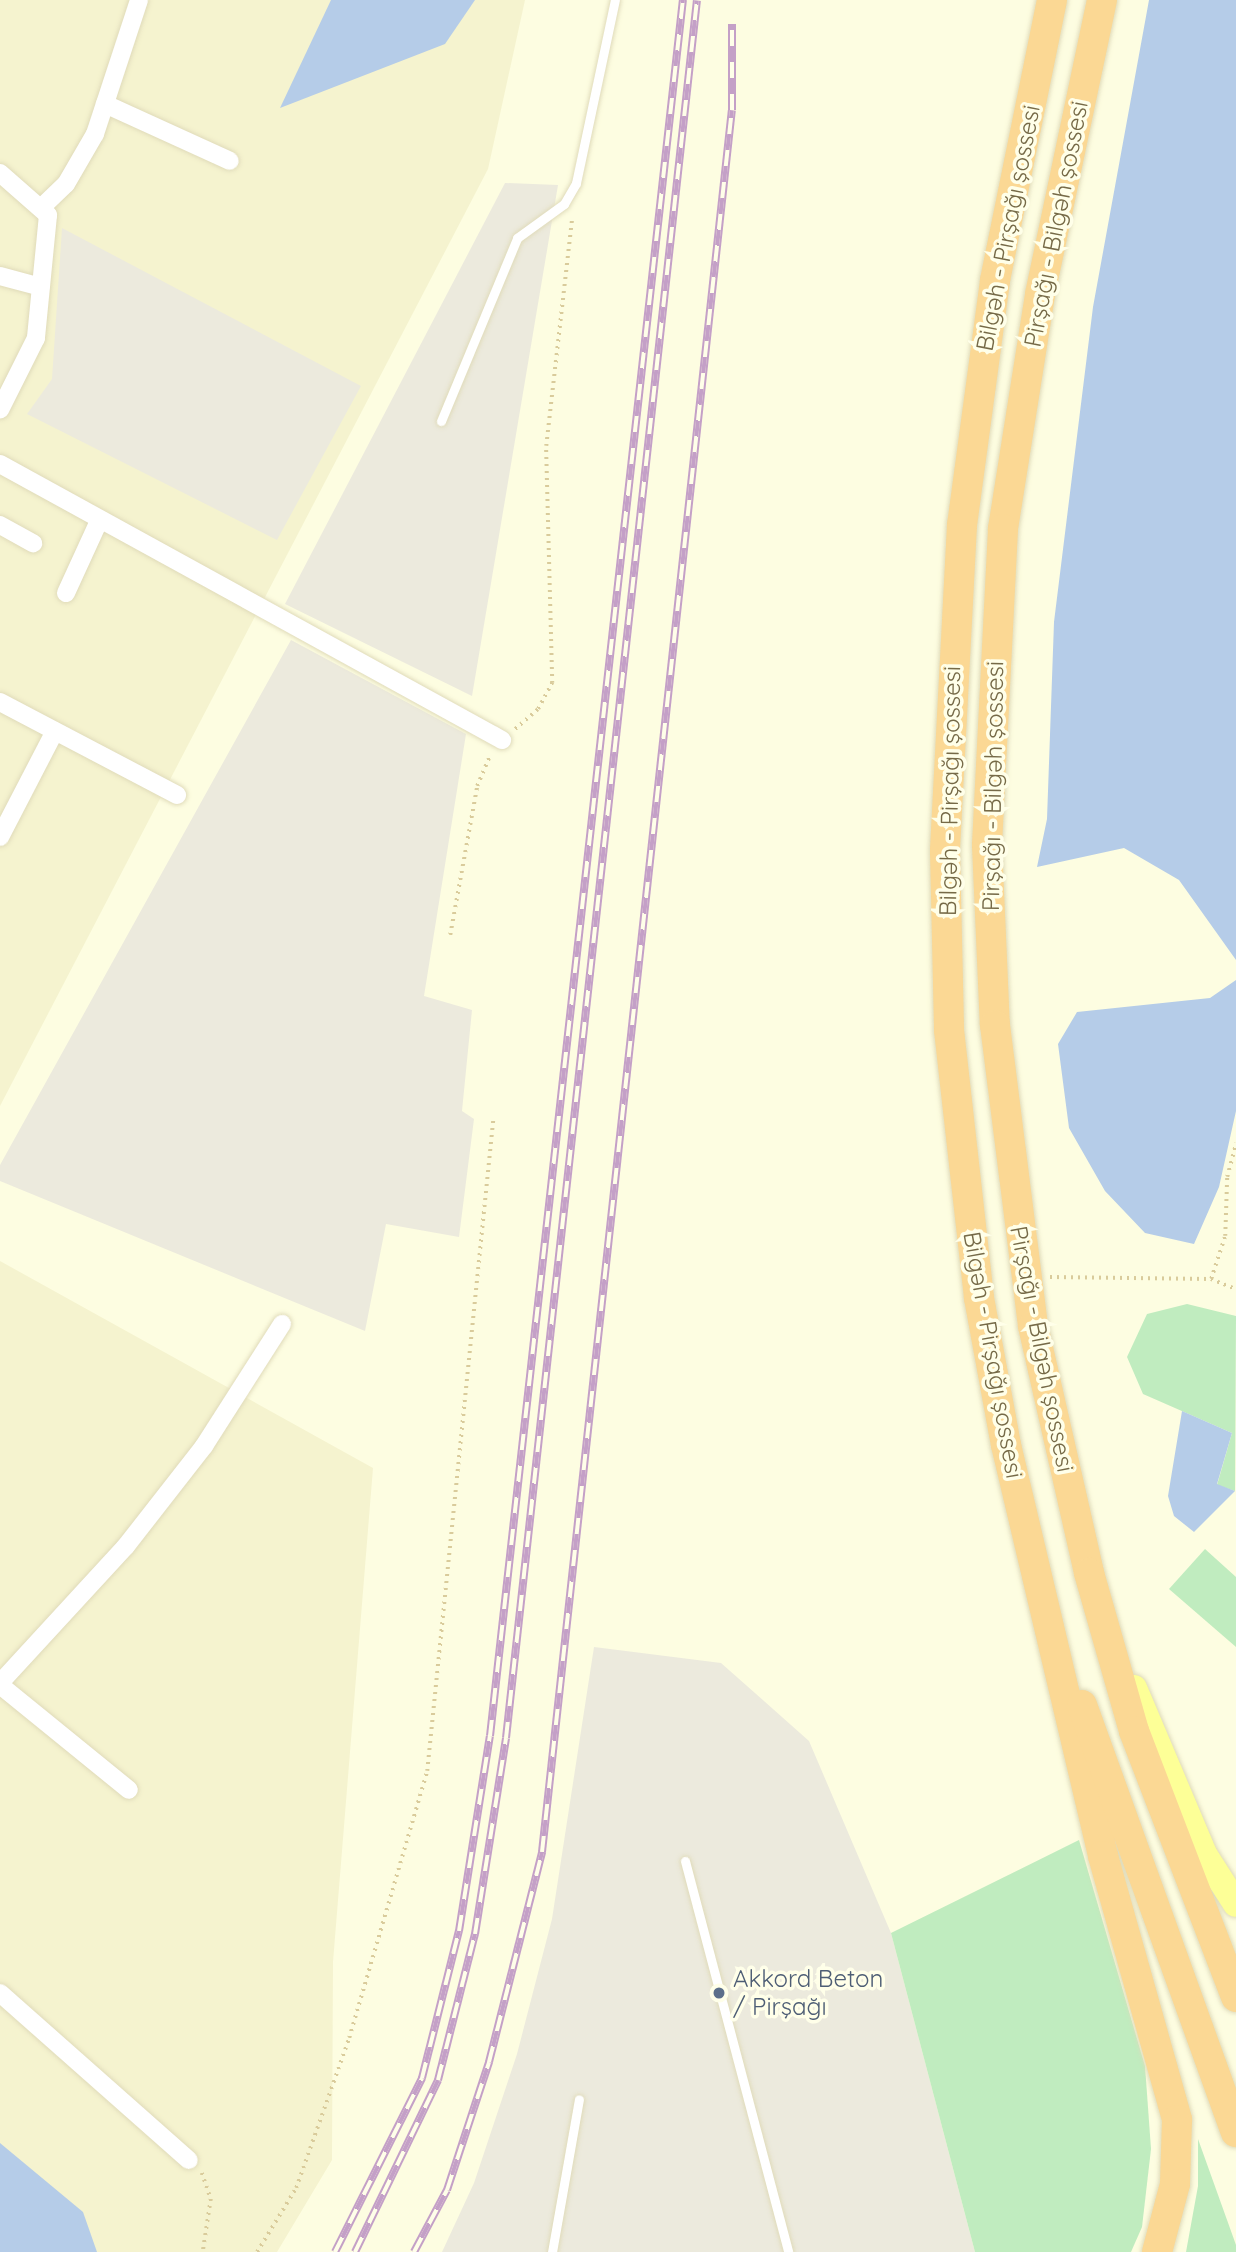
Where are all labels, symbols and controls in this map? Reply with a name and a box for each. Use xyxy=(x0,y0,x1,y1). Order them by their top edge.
street label: Pirşağı - Bilgəh şossesi xyxy=(1018,99,1094,349)
street label: Bilgəh - Pirşağı şossesi xyxy=(970,103,1046,353)
street label: Pirşağı - Bilgəh şossesi xyxy=(976,661,1010,911)
street label: Bilgəh - Pirşağı şossesi xyxy=(933,666,967,916)
street label: Pirşağı - Bilgəh şossesi xyxy=(1004,1224,1080,1474)
street label: Bilgəh - Pirşağı şossesi xyxy=(957,1229,1029,1481)
place label: Akkord Beton / Pirşağı xyxy=(733,1965,883,2021)
marker: Akkord Beton / Pirşağı xyxy=(711,1985,727,2001)

